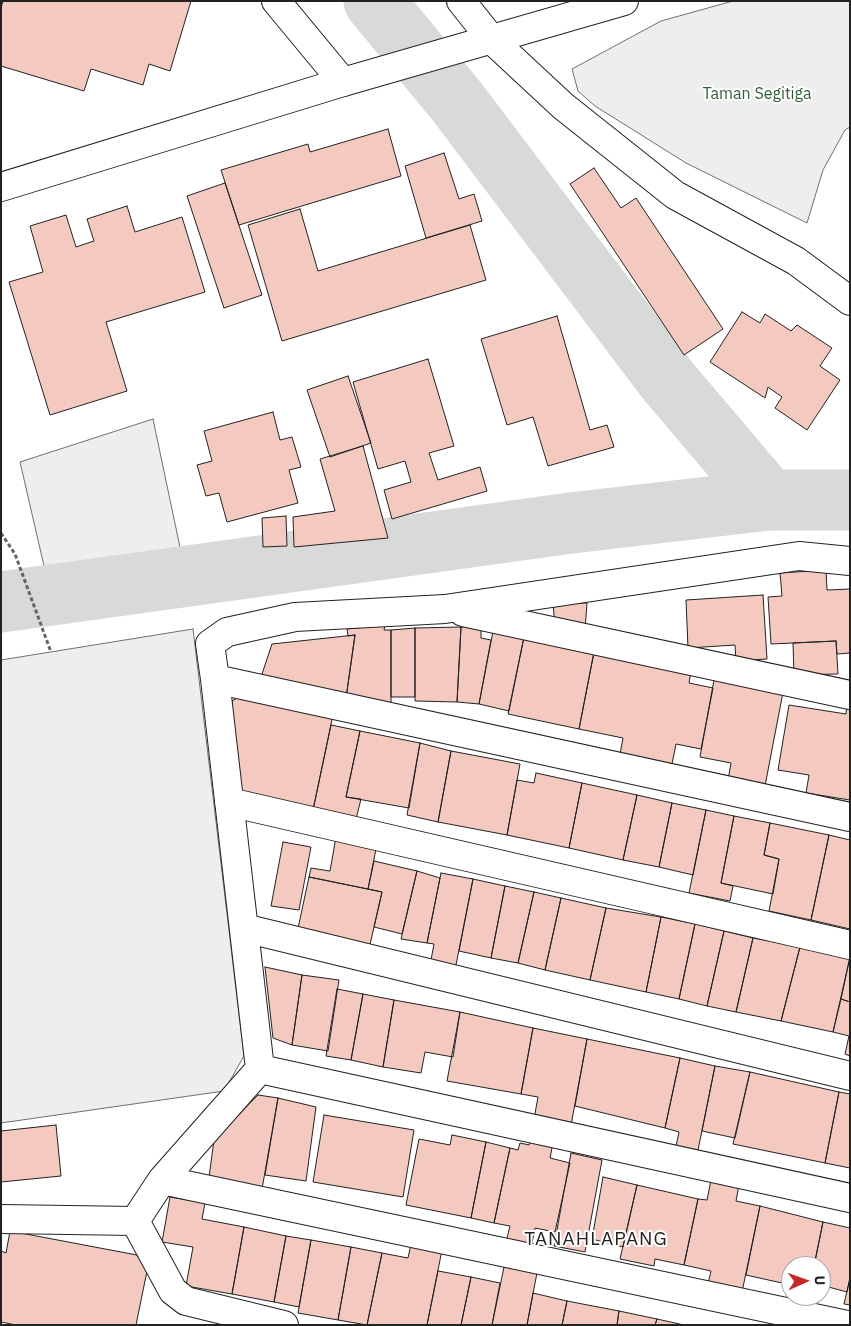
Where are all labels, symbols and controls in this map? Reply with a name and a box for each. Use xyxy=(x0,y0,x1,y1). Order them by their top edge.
park label: Taman Segitiga xyxy=(702,84,812,104)
district label: TANAHLAPANG xyxy=(523,1229,669,1251)
north arrow xyxy=(781,1256,831,1306)
text: U xyxy=(811,1275,829,1286)

